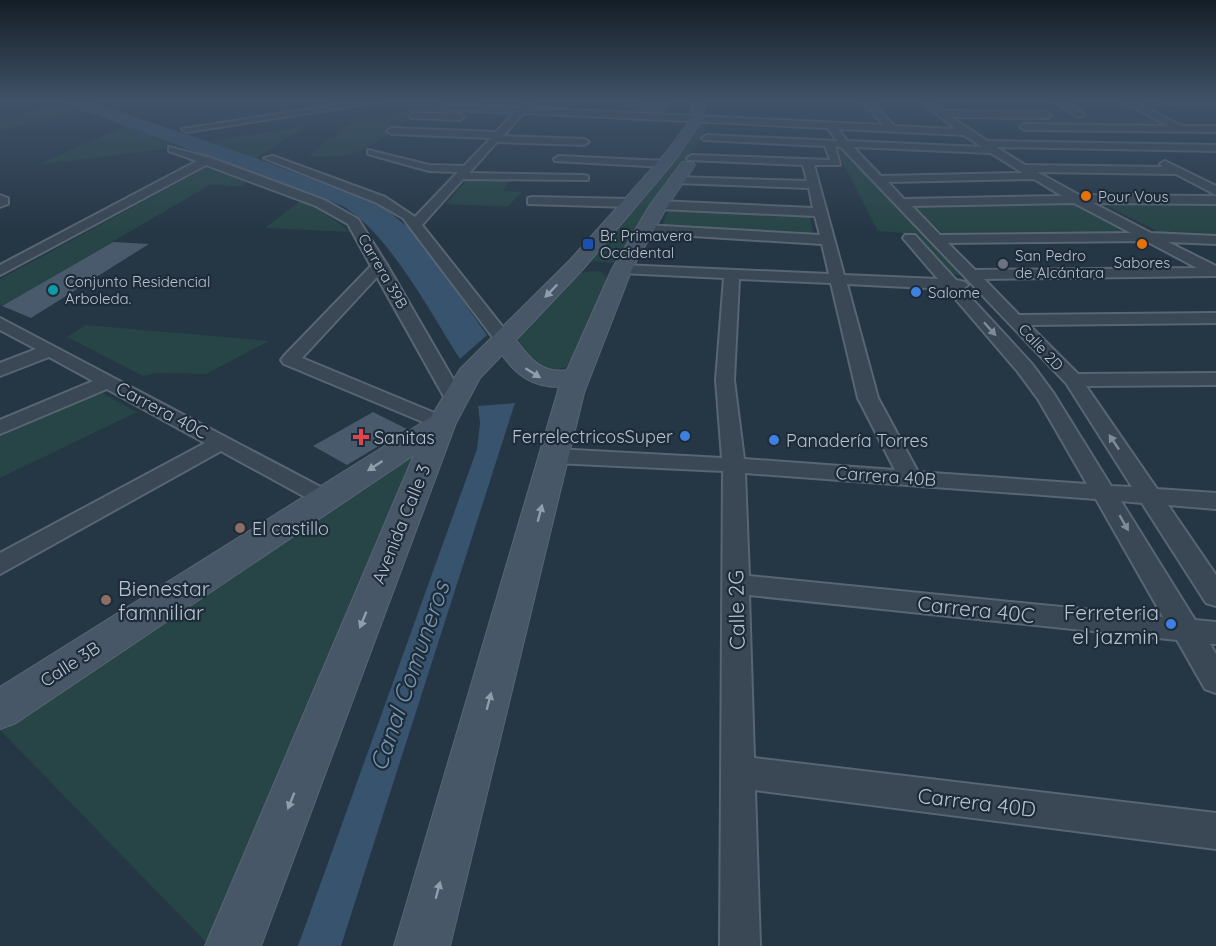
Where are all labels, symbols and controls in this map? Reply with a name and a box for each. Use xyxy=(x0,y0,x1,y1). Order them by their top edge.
place label: Pour Vous xyxy=(1098,187,1169,206)
marker: Pour Vous xyxy=(1079,189,1093,203)
place label: Br. Primavera Occidental xyxy=(600,226,692,262)
street label: Carrera 39B xyxy=(354,230,412,312)
marker: Br. Primavera Occidental xyxy=(581,237,595,251)
marker: Sabores xyxy=(1135,237,1149,251)
place label: San Pedro de Alcántara xyxy=(1015,246,1104,282)
place label: Sabores xyxy=(1114,253,1170,272)
marker: San Pedro de Alcántara xyxy=(996,257,1010,271)
place label: Conjunto Residencial Arboleda. xyxy=(65,272,210,308)
marker: Conjunto Residencial Arboleda. xyxy=(46,283,60,297)
place label: Salome xyxy=(928,283,980,302)
one-way arrow xyxy=(544,284,558,298)
marker: Salome xyxy=(909,285,923,299)
street label: Calle 2D xyxy=(1015,320,1068,375)
one-way arrow xyxy=(983,321,997,336)
one-way arrow xyxy=(525,367,541,378)
street label: Carrera 40C xyxy=(112,376,212,444)
place label: FerrelectricosSuper xyxy=(512,425,673,448)
place label: Sanitas xyxy=(374,426,435,449)
marker: Sanitas xyxy=(352,428,370,446)
marker: FerrelectricosSuper xyxy=(678,429,692,443)
place label: Panadería Torres xyxy=(786,429,928,452)
marker: Panadería Torres xyxy=(767,433,781,447)
one-way arrow xyxy=(1109,434,1120,450)
one-way arrow xyxy=(366,460,383,471)
street label: Avenida Calle 3 xyxy=(367,461,435,587)
street label: Carrera 40B xyxy=(835,461,937,491)
one-way arrow xyxy=(535,504,545,522)
one-way arrow xyxy=(1119,515,1129,532)
place label: El castillo xyxy=(252,517,329,540)
marker: El castillo xyxy=(233,521,247,535)
street label: Calle 2G xyxy=(722,570,750,650)
place label: Bienestar famniliar xyxy=(118,575,210,625)
water label: Canal Comuneros xyxy=(363,576,456,775)
street label: Carrera 40C xyxy=(916,590,1036,628)
marker: Bienestar famniliar xyxy=(99,593,113,607)
place label: Ferreteria el jazmin xyxy=(1064,599,1159,649)
one-way arrow xyxy=(358,611,368,629)
marker: Ferreteria el jazmin xyxy=(1164,617,1178,631)
street label: Calle 3B xyxy=(36,636,104,692)
one-way arrow xyxy=(484,692,494,710)
street label: Carrera 40D xyxy=(916,782,1038,822)
one-way arrow xyxy=(286,792,296,810)
one-way arrow xyxy=(433,880,443,899)

